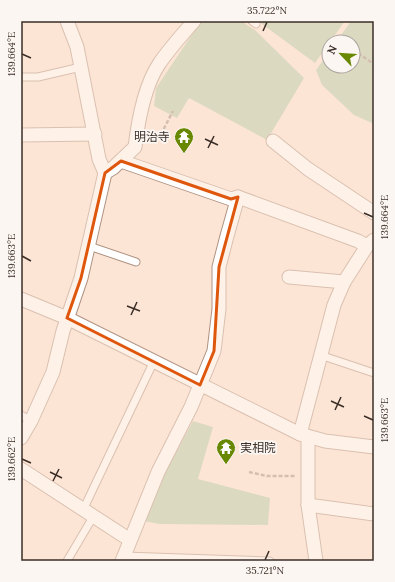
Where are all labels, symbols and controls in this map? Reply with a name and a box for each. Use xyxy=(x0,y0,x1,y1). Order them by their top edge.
text: 35.722°N xyxy=(247,4,287,17)
text: 139.664°E xyxy=(5,32,18,76)
north arrow xyxy=(321,34,361,74)
text: N xyxy=(324,43,340,57)
temple icon: 明治寺 xyxy=(173,126,195,154)
place label: 明治寺 xyxy=(134,129,170,144)
text: 139.664°E xyxy=(378,195,391,239)
text: 139.663°E xyxy=(5,234,18,278)
text: 139.663°E xyxy=(378,398,391,442)
text: 139.662°E xyxy=(5,437,18,481)
temple icon: 実相院 xyxy=(215,437,237,465)
place label: 実相院 xyxy=(240,440,276,455)
text: 35.721°N xyxy=(246,564,285,577)

